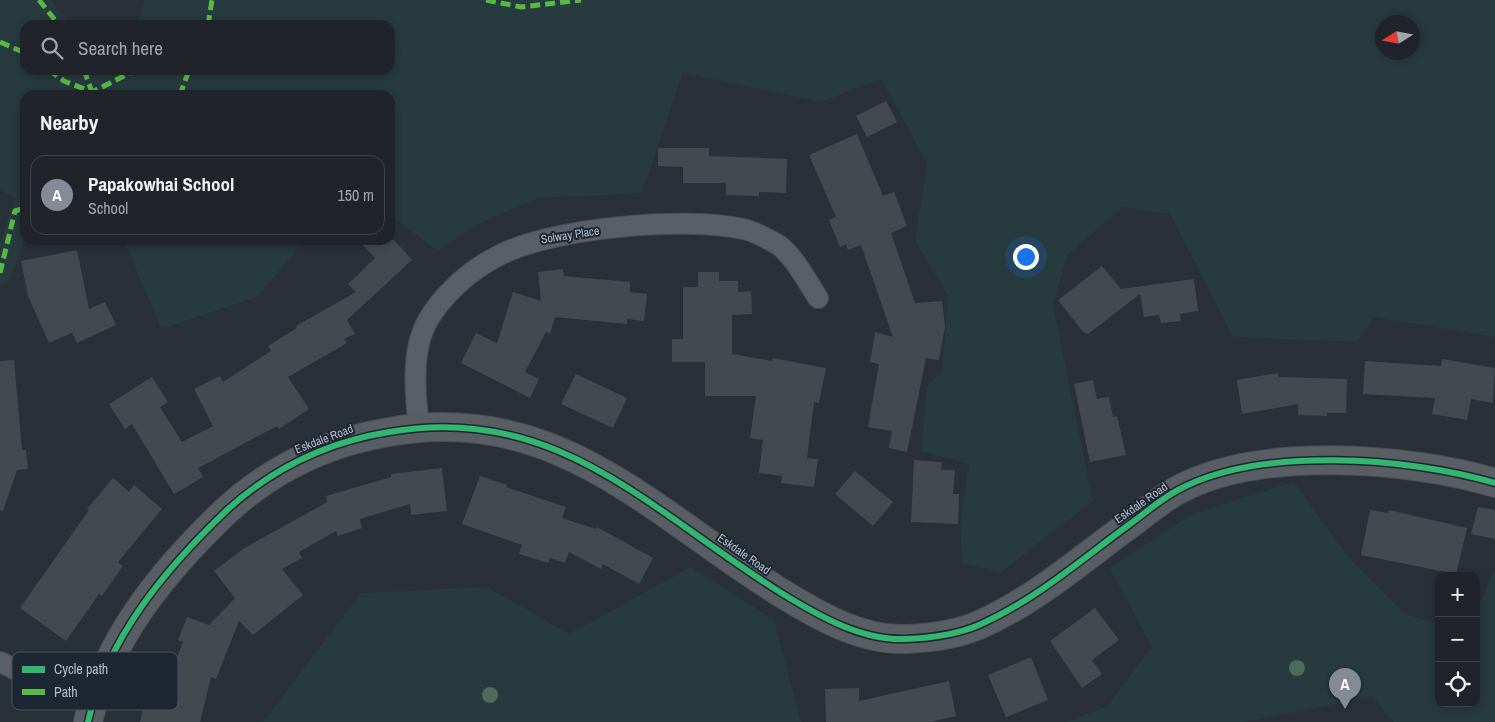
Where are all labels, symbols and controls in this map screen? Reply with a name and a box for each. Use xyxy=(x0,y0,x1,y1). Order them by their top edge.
north arrow xyxy=(1375,15,1420,60)
search box xyxy=(20,20,395,75)
icon: search xyxy=(38,34,66,62)
text: Search here xyxy=(78,35,163,61)
text: Nearby xyxy=(40,108,98,137)
text: Papakowhai School xyxy=(88,171,234,197)
text: A xyxy=(52,184,62,206)
text: 150 m xyxy=(338,184,374,206)
text: School xyxy=(88,197,128,219)
street label: Solway Place xyxy=(540,222,600,248)
your location xyxy=(1013,244,1039,270)
street label: Eskdale Road xyxy=(293,421,355,457)
street label: Eskdale Road xyxy=(1111,479,1171,527)
street label: Eskdale Road xyxy=(714,530,774,578)
map controls xyxy=(1435,572,1480,707)
button: + xyxy=(1435,572,1480,617)
button: − xyxy=(1435,617,1480,662)
legend xyxy=(12,652,178,710)
text: Cycle path xyxy=(54,660,108,678)
button: locate xyxy=(1435,662,1480,707)
pin: A xyxy=(1329,668,1361,709)
text: Path xyxy=(54,683,78,701)

